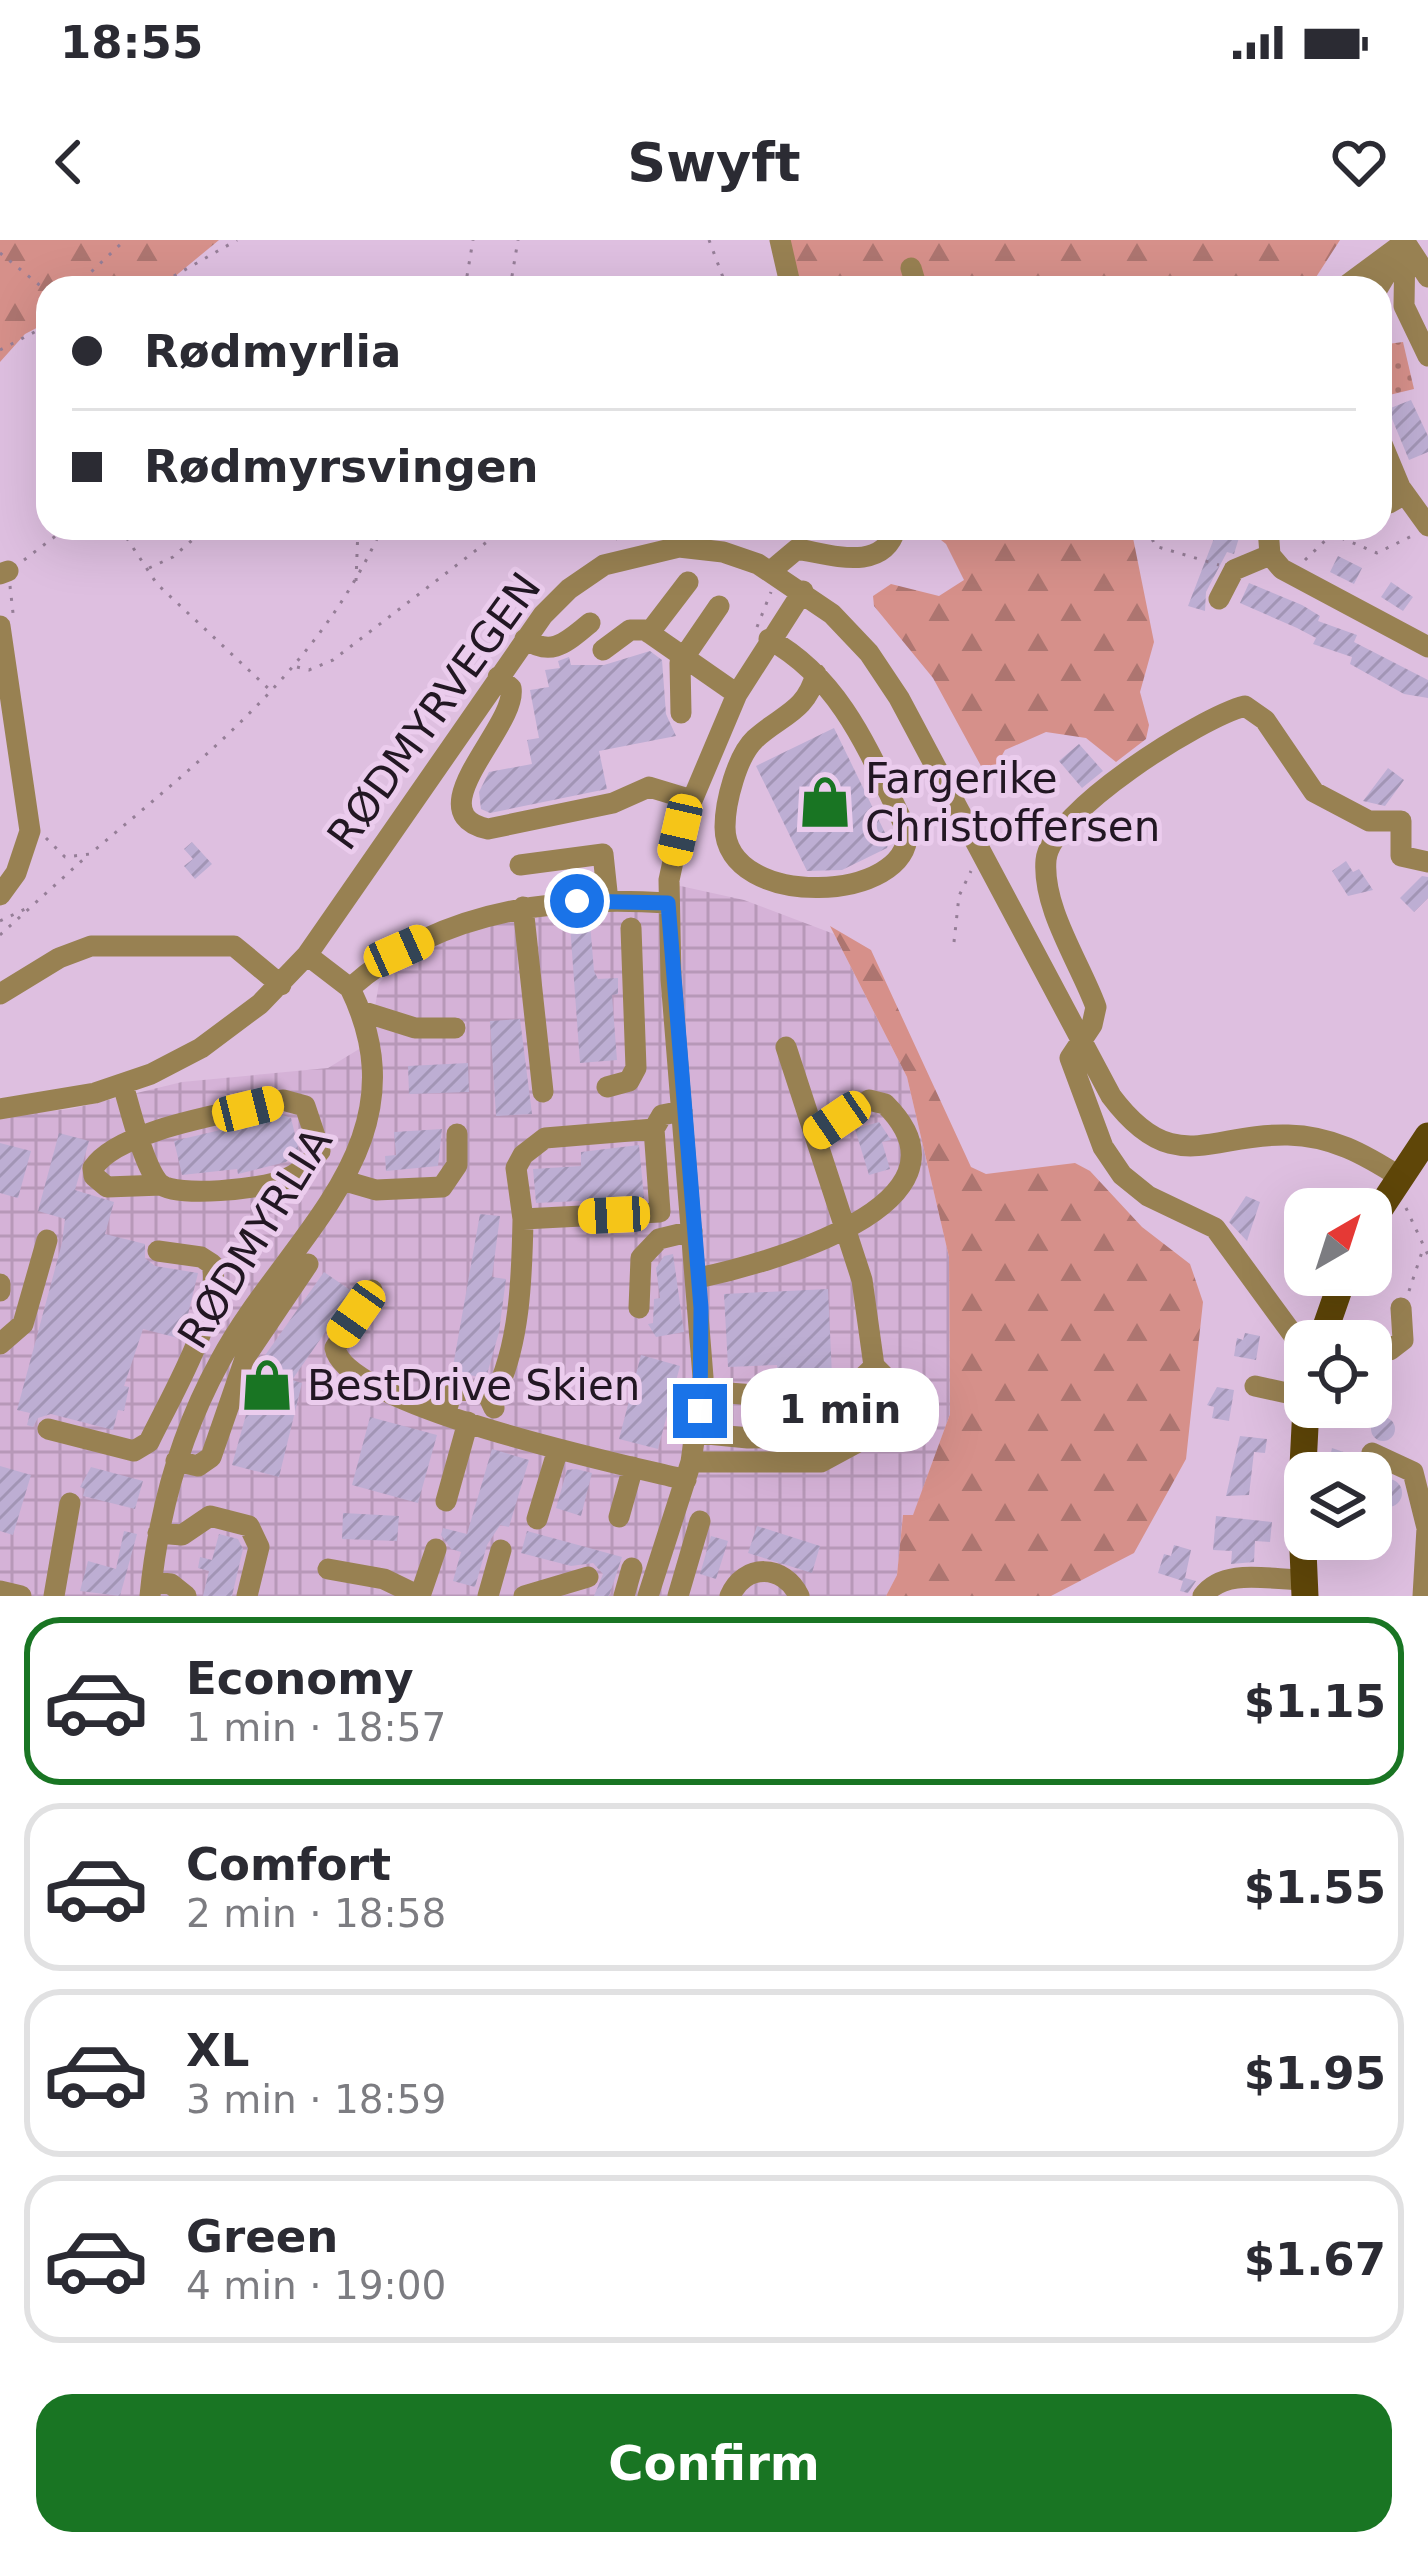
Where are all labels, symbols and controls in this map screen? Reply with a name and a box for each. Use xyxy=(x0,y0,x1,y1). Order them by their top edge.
text: 18:55 xyxy=(60,16,203,69)
icon: back xyxy=(36,129,102,195)
icon: heart xyxy=(1326,129,1392,195)
text: Swyft xyxy=(627,131,801,194)
text: Rødmyrlia xyxy=(144,325,401,378)
text: Rødmyrsvingen xyxy=(144,440,539,493)
street label: RØDMYRVEGEN xyxy=(317,563,551,859)
place label: Fargerike Christoffersen xyxy=(865,754,1160,851)
shop icon: Fargerike Christoffersen xyxy=(796,773,854,831)
car xyxy=(654,791,706,869)
route start xyxy=(550,874,604,928)
car xyxy=(359,920,439,982)
car xyxy=(209,1083,287,1135)
car xyxy=(797,1085,877,1155)
street label: RØDMYRLIA xyxy=(168,1119,342,1357)
north arrow xyxy=(1284,1188,1392,1296)
map controls xyxy=(1284,1188,1392,1560)
car xyxy=(577,1195,651,1235)
car xyxy=(321,1274,391,1354)
button: locate xyxy=(1284,1320,1392,1428)
shop icon: BestDrive Skien xyxy=(238,1356,296,1414)
place label: BestDrive Skien xyxy=(307,1361,640,1410)
callout: 1 min xyxy=(742,1369,940,1453)
route end xyxy=(673,1384,727,1438)
text: 1 min xyxy=(779,1387,901,1432)
button: layers xyxy=(1284,1452,1392,1560)
icon: car xyxy=(42,1647,150,1755)
text: Economy xyxy=(186,1652,414,1705)
text: $1.15 xyxy=(1244,1675,1386,1728)
text: 1 min · 18:57 xyxy=(186,1705,446,1750)
icon: car xyxy=(42,1833,150,1941)
text: Comfort xyxy=(186,1838,391,1891)
text: $1.55 xyxy=(1244,1861,1386,1914)
text: 2 min · 18:58 xyxy=(186,1891,446,1936)
icon: car xyxy=(42,2019,150,2127)
text: XL xyxy=(186,2024,249,2077)
text: $1.95 xyxy=(1244,2047,1386,2100)
text: 3 min · 18:59 xyxy=(186,2077,446,2122)
icon: car xyxy=(42,2205,150,2313)
text: Green xyxy=(186,2210,338,2263)
text: $1.67 xyxy=(1244,2233,1386,2286)
text: 4 min · 19:00 xyxy=(186,2263,446,2308)
button: Confirm xyxy=(36,2394,1392,2532)

